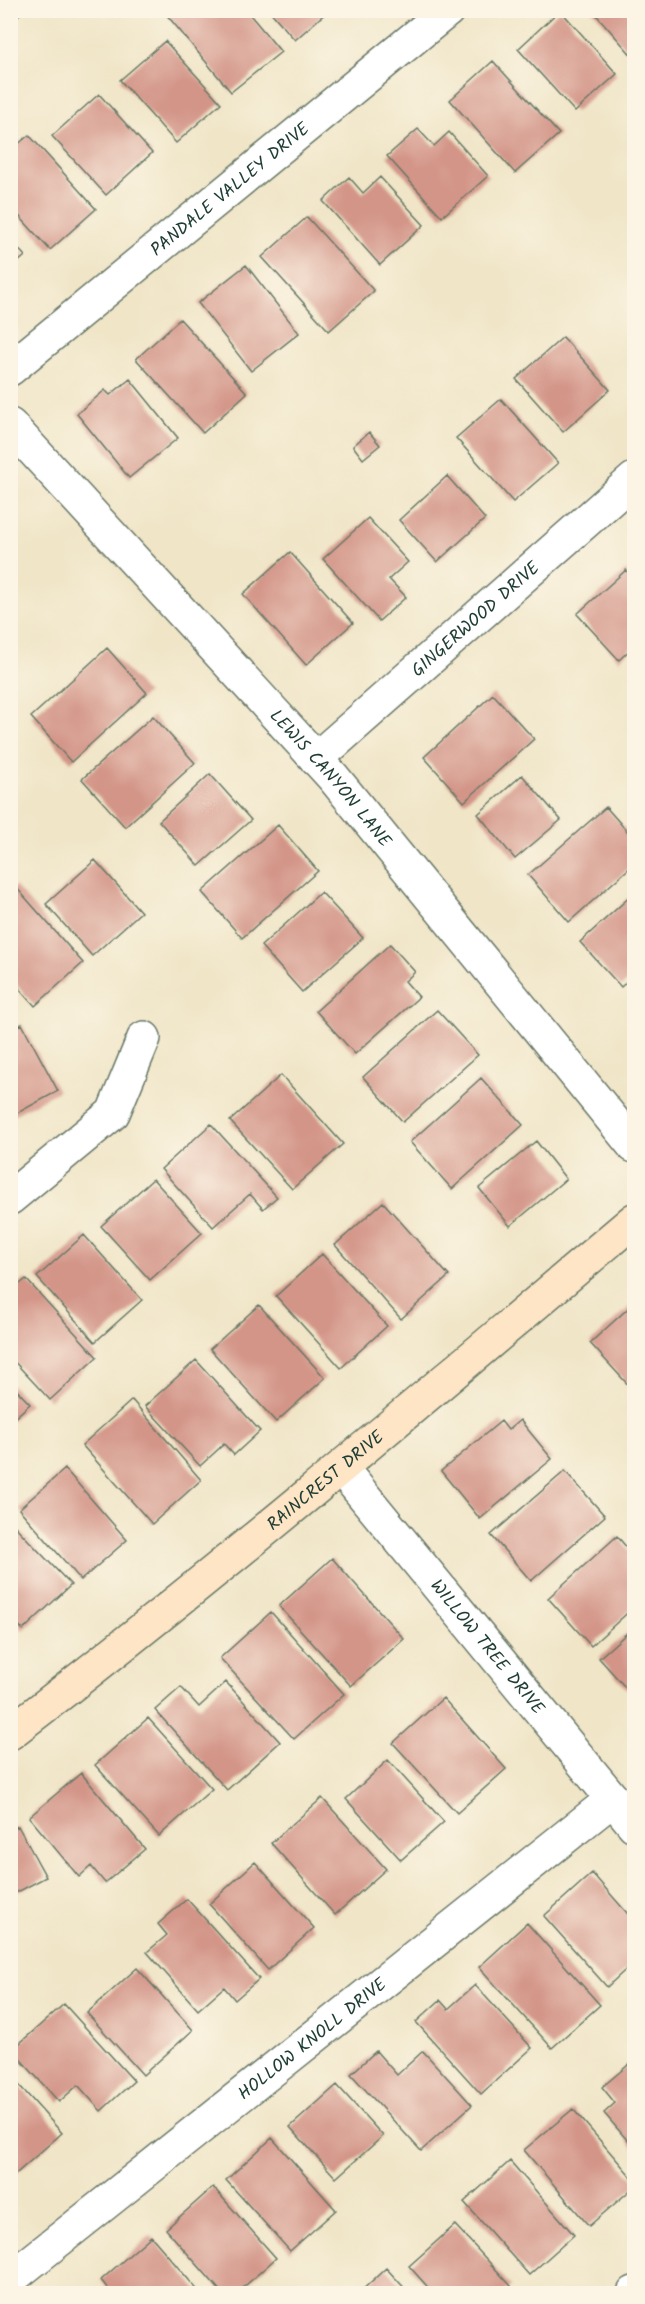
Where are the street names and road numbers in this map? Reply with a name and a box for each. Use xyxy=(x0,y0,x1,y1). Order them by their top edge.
street label: PANDALE VALLEY DRIVE xyxy=(144,115,317,264)
street label: GINGERWOOD DRIVE xyxy=(405,555,547,685)
street label: LEWIS CANYON LANE xyxy=(262,703,398,855)
street label: RAINCREST DRIVE xyxy=(261,1424,392,1539)
street label: WILLOW TREE DRIVE xyxy=(422,1573,551,1722)
street label: HOLLOW KNOLL DRIVE xyxy=(232,1971,394,2108)

